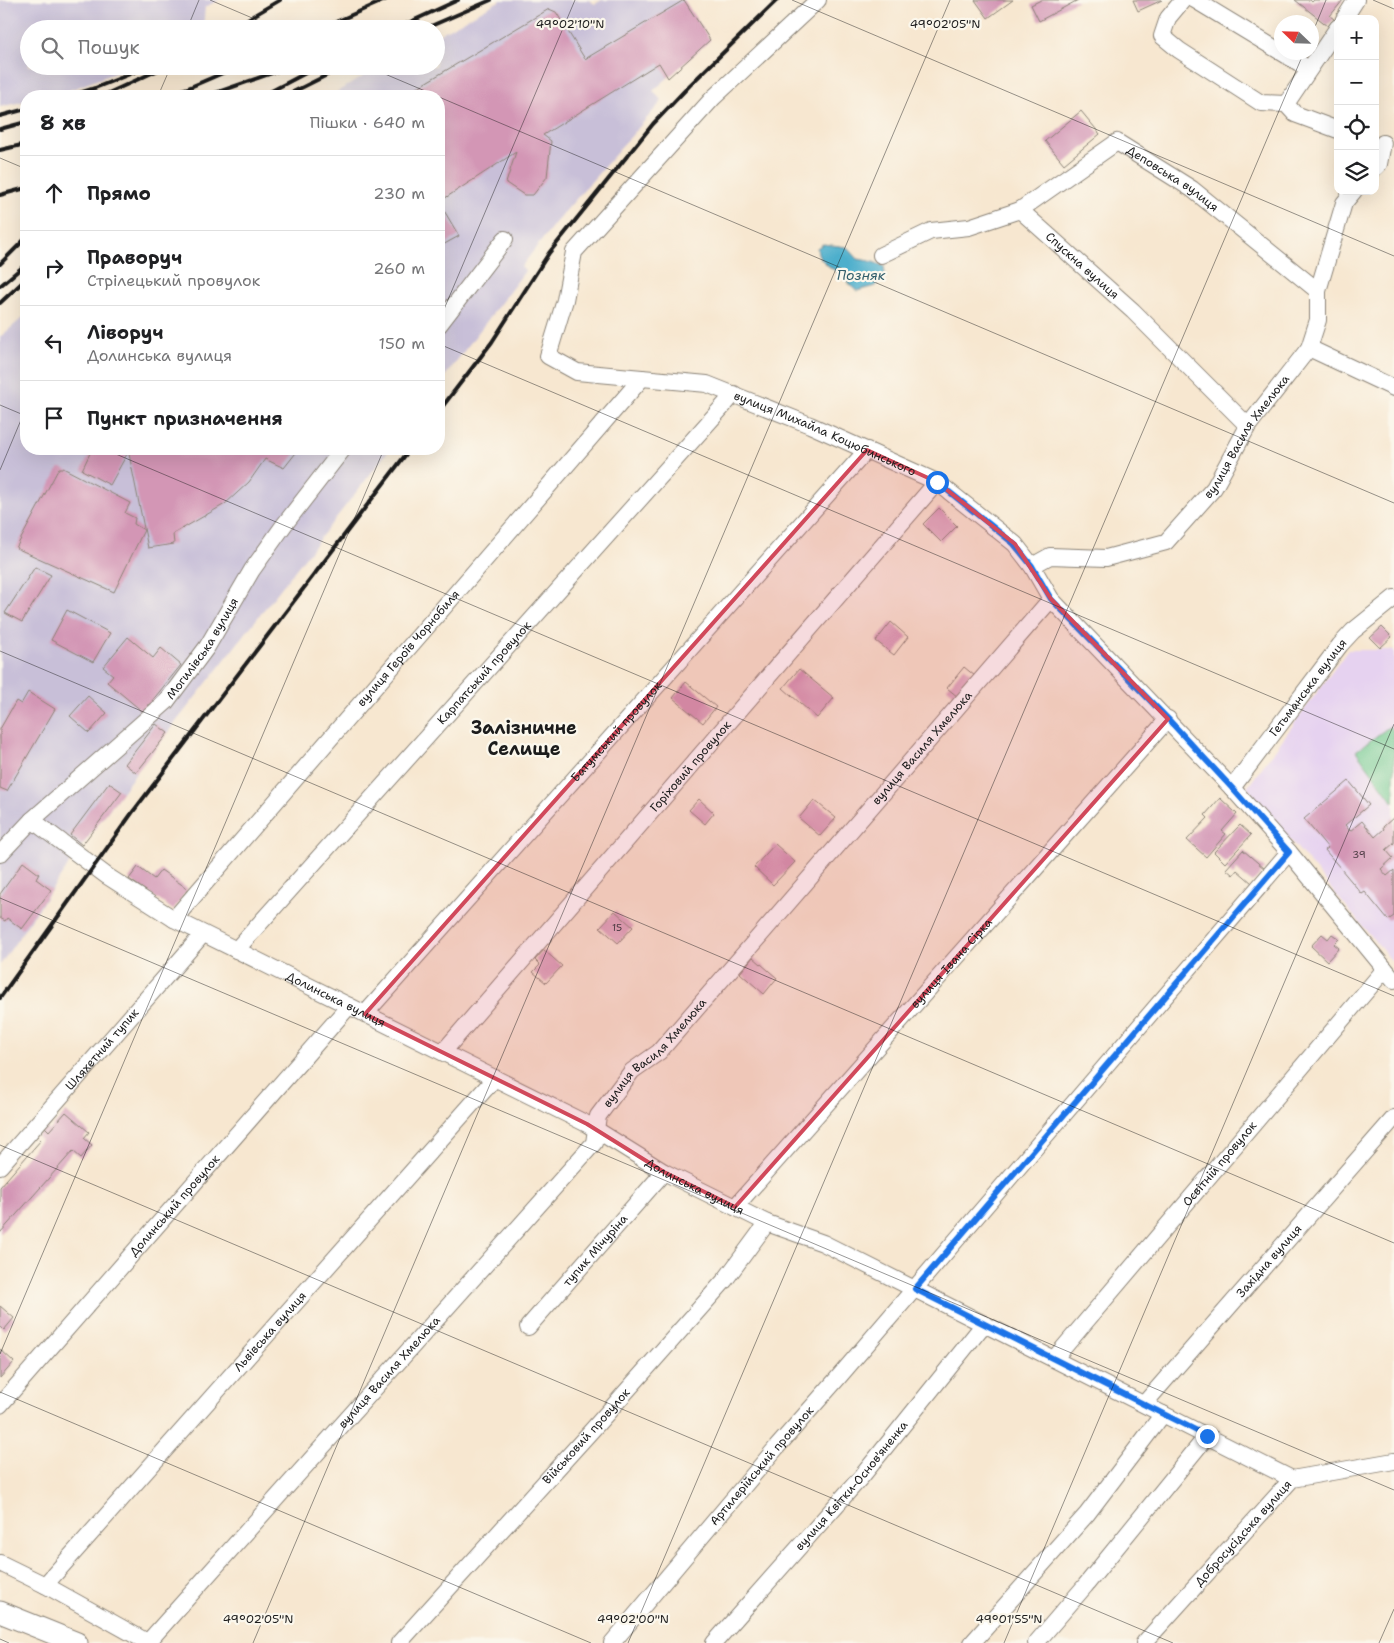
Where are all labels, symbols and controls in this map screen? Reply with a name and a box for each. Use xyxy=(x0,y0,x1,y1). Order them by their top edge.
north arrow xyxy=(1274,15,1319,60)
map controls xyxy=(1334,15,1379,195)
button: + xyxy=(1334,15,1379,60)
text: 49°02'10"N xyxy=(536,16,604,32)
text: 49°02'05"N xyxy=(910,16,980,32)
search box xyxy=(20,20,445,75)
icon: search xyxy=(38,34,66,62)
text: Пошук xyxy=(78,35,140,60)
button: − xyxy=(1334,60,1379,105)
button: locate xyxy=(1334,105,1379,150)
text: 8 хв xyxy=(40,109,86,137)
text: Пішки · 640 m xyxy=(310,112,425,133)
street label: Деповська вулиця xyxy=(1124,142,1222,215)
button: layers xyxy=(1334,150,1379,195)
icon: ahead xyxy=(40,179,68,207)
text: Прямо xyxy=(87,181,151,206)
text: 230 m xyxy=(373,183,425,204)
street label: Спускна вулиця xyxy=(1042,229,1122,303)
text: Праворуч xyxy=(87,245,182,270)
icon: right xyxy=(40,254,68,282)
text: 260 m xyxy=(373,258,425,279)
water label: Позняк xyxy=(837,266,886,284)
text: Стрілецький провулок xyxy=(87,270,260,291)
text: Ліворуч xyxy=(87,320,163,345)
icon: left xyxy=(40,329,68,357)
text: 150 m xyxy=(378,333,425,354)
text: Долинська вулиця xyxy=(87,345,232,366)
street label: вулиця Василя Хмелюка xyxy=(1200,371,1293,502)
street label: вулиця Михайла Коцюбинського xyxy=(732,388,918,480)
icon: arrive xyxy=(40,404,68,432)
text: Пункт призначення xyxy=(87,406,283,431)
route start xyxy=(926,471,949,494)
street label: вулиця Героїв Чорнобиля xyxy=(353,587,463,710)
street label: Могилівська вулиця xyxy=(163,595,242,703)
street label: Карпатський провулок xyxy=(434,617,535,728)
street label: Гетьманська вулиця xyxy=(1266,635,1350,740)
street label: Батумський провулок xyxy=(567,678,666,785)
street label: вулиця Василя Хмелюка xyxy=(868,687,976,808)
district label: Залізничне Селище xyxy=(471,716,577,761)
street label: Горіховий провулок xyxy=(646,717,735,815)
house number: 39 xyxy=(1352,848,1366,861)
street label: вулиця Івана Сірка xyxy=(907,914,996,1012)
house number: 15 xyxy=(612,921,622,934)
street label: Долинська вулиця xyxy=(284,968,388,1031)
street label: вулиця Василя Хмелюка xyxy=(599,994,710,1111)
street label: Шляхетний тупик xyxy=(62,1004,143,1094)
street label: Освітній провулок xyxy=(1179,1117,1261,1210)
street label: Долинський провулок xyxy=(126,1151,224,1260)
street label: Долинська вулиця xyxy=(642,1154,747,1218)
street label: тупик Мічуріна xyxy=(559,1210,632,1290)
street label: Західна вулиця xyxy=(1233,1221,1305,1301)
street label: Львівська вулиця xyxy=(230,1288,310,1375)
street label: вулиця Василя Хмелюка xyxy=(335,1312,444,1432)
street label: Військовий провулок xyxy=(539,1384,634,1488)
street label: Артилерійський провулок xyxy=(706,1402,818,1529)
street label: вулиця Квітки-Основ'яненка xyxy=(792,1417,912,1554)
route end xyxy=(1196,1425,1219,1448)
street label: Добросусідська вулиця xyxy=(1191,1477,1295,1590)
text: 49°02'05"N xyxy=(223,1611,293,1627)
text: 49°02'00"N xyxy=(597,1611,669,1627)
text: 49°01'55"N xyxy=(976,1611,1042,1627)

